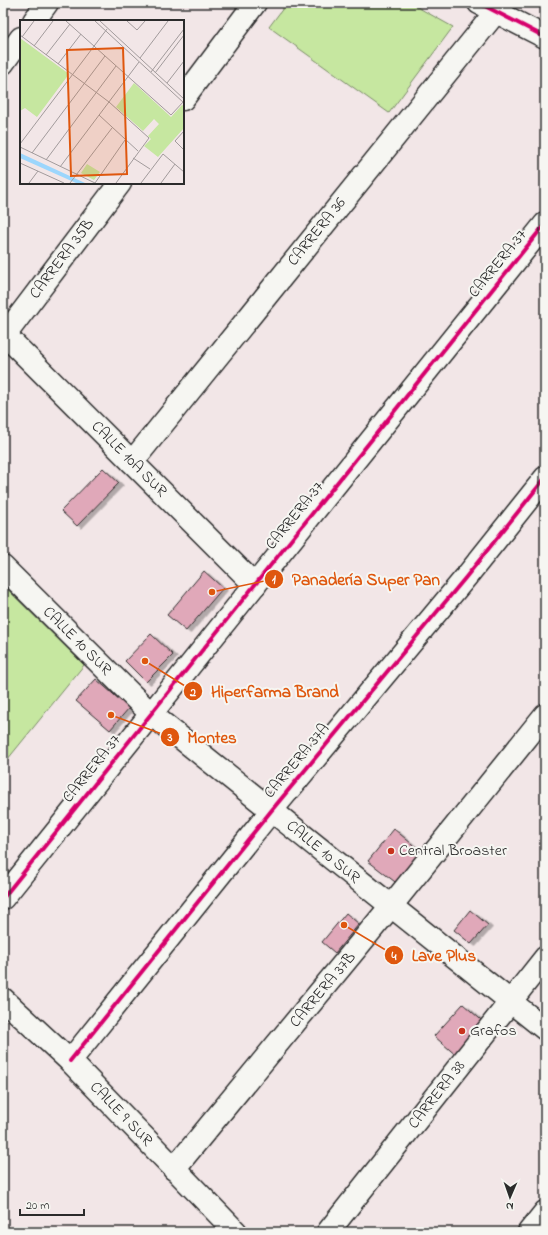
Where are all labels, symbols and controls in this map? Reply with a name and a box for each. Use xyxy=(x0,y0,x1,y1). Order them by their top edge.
inset map xyxy=(20,20,184,184)
street label: CARRERA 36 xyxy=(282,192,352,272)
street label: CARRERA 35B xyxy=(24,214,100,304)
street label: CARRERA 37 xyxy=(463,224,533,303)
street label: CALLE 10A SUR xyxy=(85,415,173,503)
street label: CARRERA 37 xyxy=(260,476,330,555)
callout: Panadería Super Pan xyxy=(264,564,448,593)
text: Panadería Super Pan xyxy=(292,568,441,593)
text: 1 xyxy=(272,571,276,589)
street label: CALLE 10 SUR xyxy=(37,601,117,681)
callout: Hiperfarma Brand xyxy=(183,677,347,706)
text: Hiperfarma Brand xyxy=(211,680,339,705)
text: 2 xyxy=(189,684,196,702)
street label: CARRERA 37A xyxy=(258,718,336,804)
callout: Montes xyxy=(160,722,245,751)
text: Montes xyxy=(187,726,237,751)
street label: CARRERA 37 xyxy=(57,729,127,808)
text: 3 xyxy=(167,729,173,747)
street label: CALLE 10 SUR xyxy=(281,815,365,890)
place label: Central Broaster xyxy=(399,839,507,863)
marker: Central Broaster xyxy=(386,846,396,856)
callout: Lave Plus xyxy=(384,941,484,970)
text: Lave Plus xyxy=(412,944,477,969)
street label: CARRERA 37B xyxy=(284,947,362,1033)
text: 4 xyxy=(391,948,397,966)
place label: Grafos xyxy=(470,1019,517,1043)
marker: Grafos xyxy=(457,1026,467,1036)
street label: CARRERA 38 xyxy=(402,1056,472,1134)
street label: CALLE 9 SUR xyxy=(84,1076,158,1152)
north arrow xyxy=(490,1177,530,1217)
scale bar xyxy=(20,1191,84,1217)
text: 20 m xyxy=(26,1197,49,1215)
text: N xyxy=(506,1198,514,1214)

